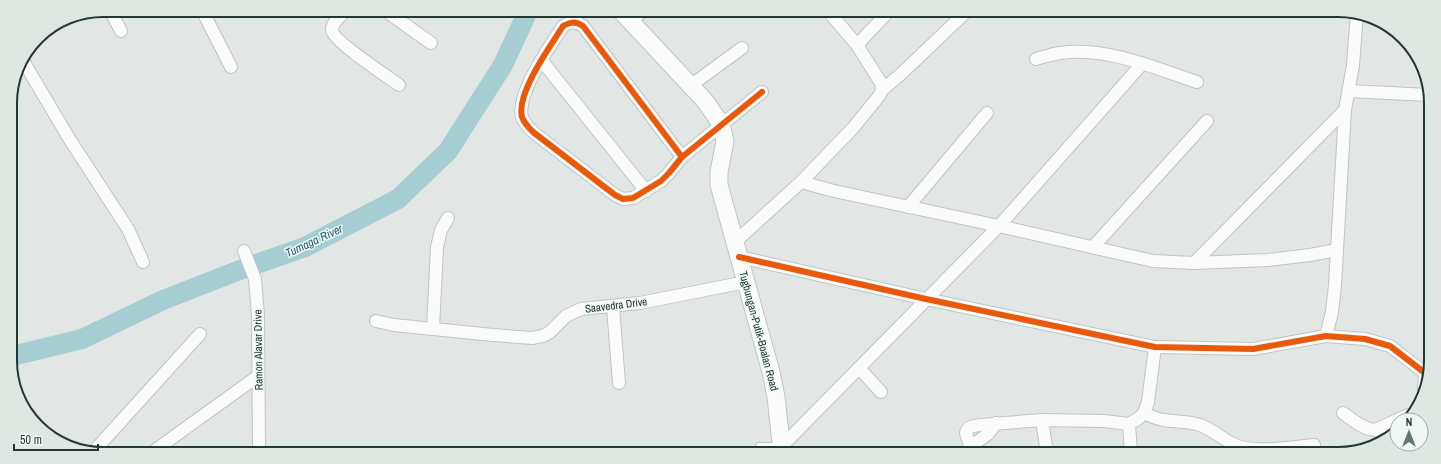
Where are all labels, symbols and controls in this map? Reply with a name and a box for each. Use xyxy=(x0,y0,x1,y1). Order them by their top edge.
water label: Tumaga River xyxy=(283,220,346,261)
street label: Tugbungan-Putik-Boalan Road xyxy=(736,269,782,393)
street label: Saavedra Drive xyxy=(584,294,648,316)
street label: Ramon Alavar Drive xyxy=(250,310,266,390)
north arrow xyxy=(1389,412,1429,452)
text: N xyxy=(1406,415,1412,429)
scale bar xyxy=(14,426,98,452)
text: 50 m xyxy=(20,432,42,448)

